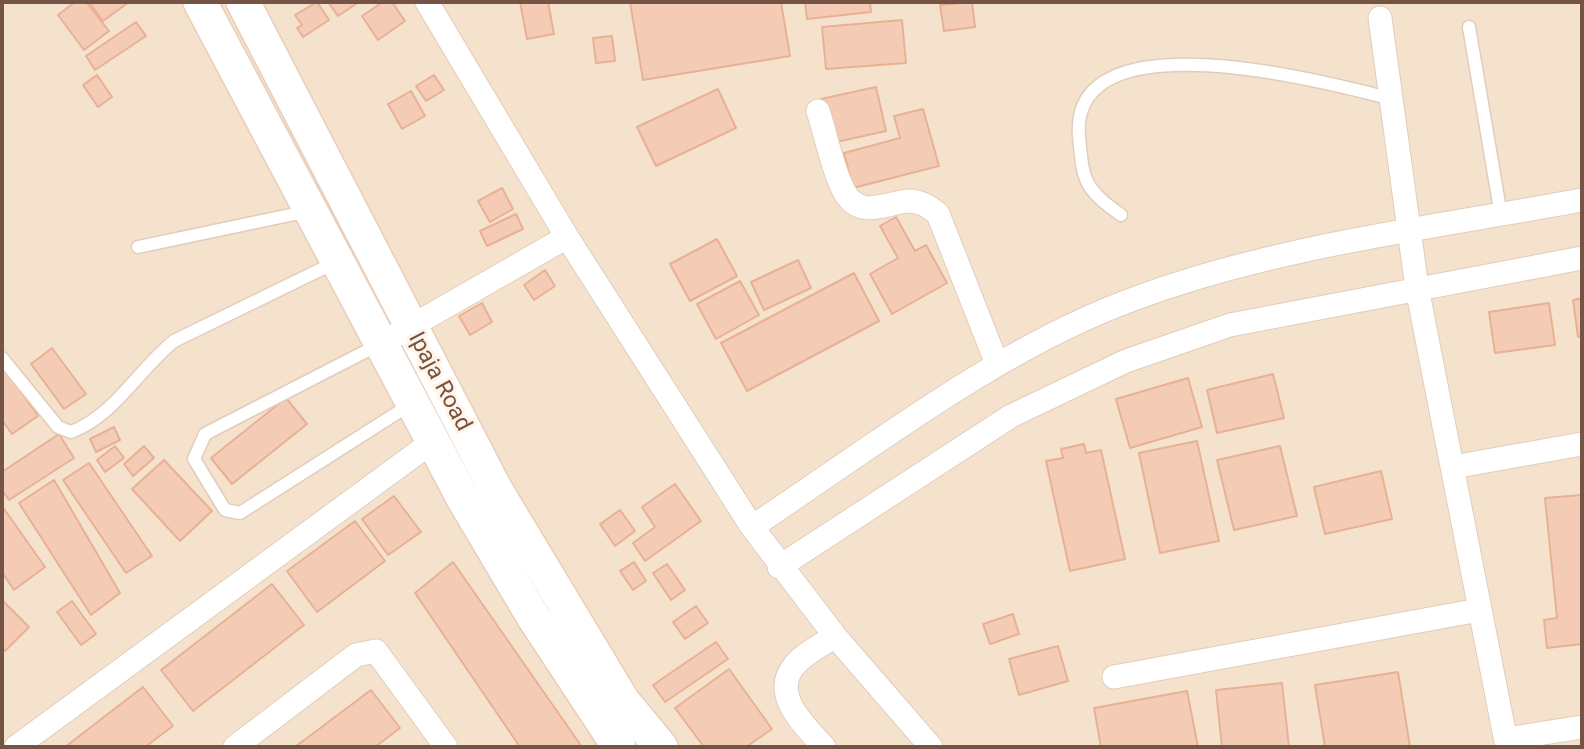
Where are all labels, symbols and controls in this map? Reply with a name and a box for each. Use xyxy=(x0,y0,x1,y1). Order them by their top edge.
street label: Ipaja Road xyxy=(401,328,477,436)

